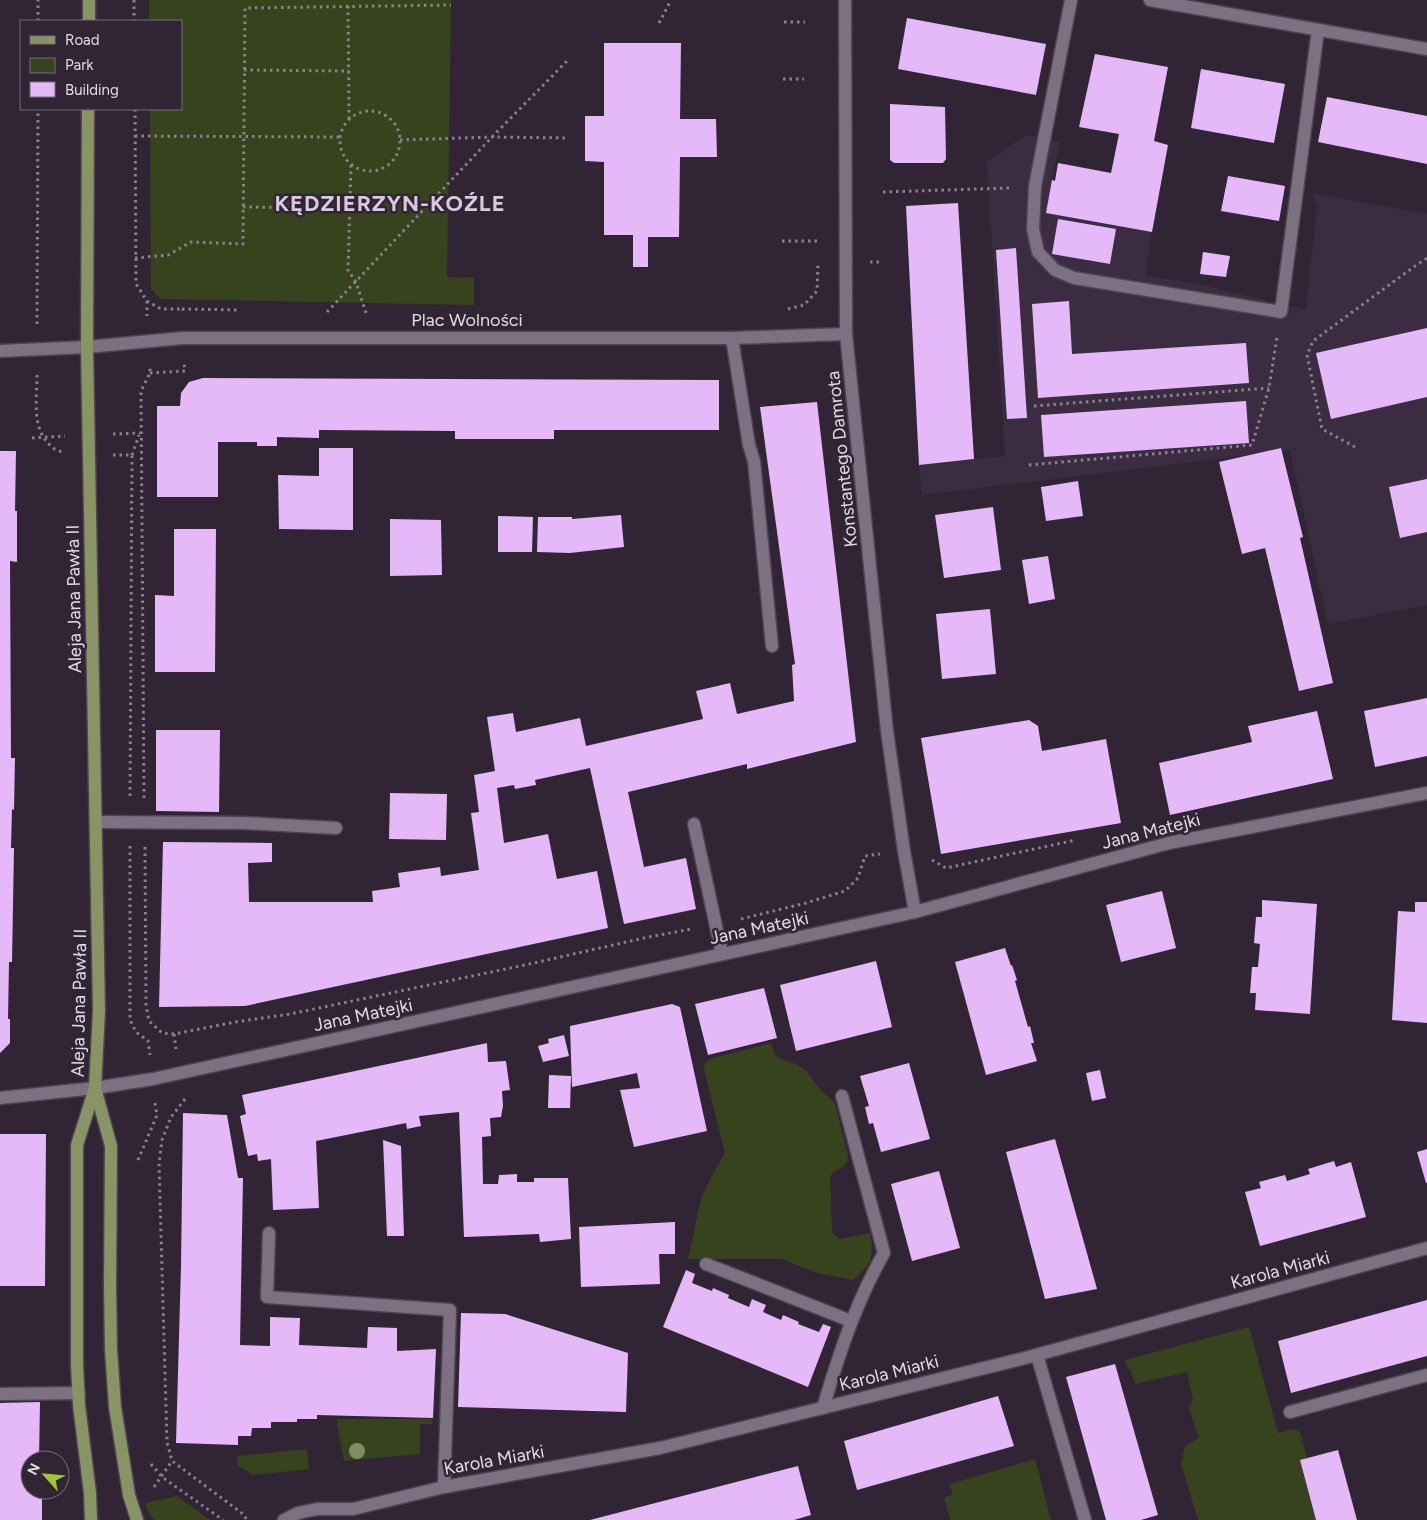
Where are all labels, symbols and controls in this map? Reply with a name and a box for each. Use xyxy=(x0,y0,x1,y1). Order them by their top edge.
legend xyxy=(20,20,182,110)
text: Road xyxy=(65,31,100,49)
text: Park xyxy=(65,56,94,74)
text: Building xyxy=(65,81,119,99)
district label: KĘDZIERZYN-KOŹLE xyxy=(274,190,506,217)
street label: Plac Wolności xyxy=(411,309,523,331)
street label: Konstantego Damrota xyxy=(822,370,862,548)
street label: Aleja Jana Pawła II xyxy=(62,525,86,673)
street label: Jana Matejki xyxy=(1099,808,1203,854)
street label: Jana Matejki xyxy=(707,907,811,949)
street label: Aleja Jana Pawła II xyxy=(67,929,91,1077)
street label: Jana Matejki xyxy=(311,994,415,1036)
street label: Karola Miarki xyxy=(1228,1246,1332,1294)
street label: Karola Miarki xyxy=(837,1350,941,1396)
street label: Karola Miarki xyxy=(442,1440,546,1480)
north arrow xyxy=(20,1450,70,1500)
text: N xyxy=(24,1461,44,1478)

